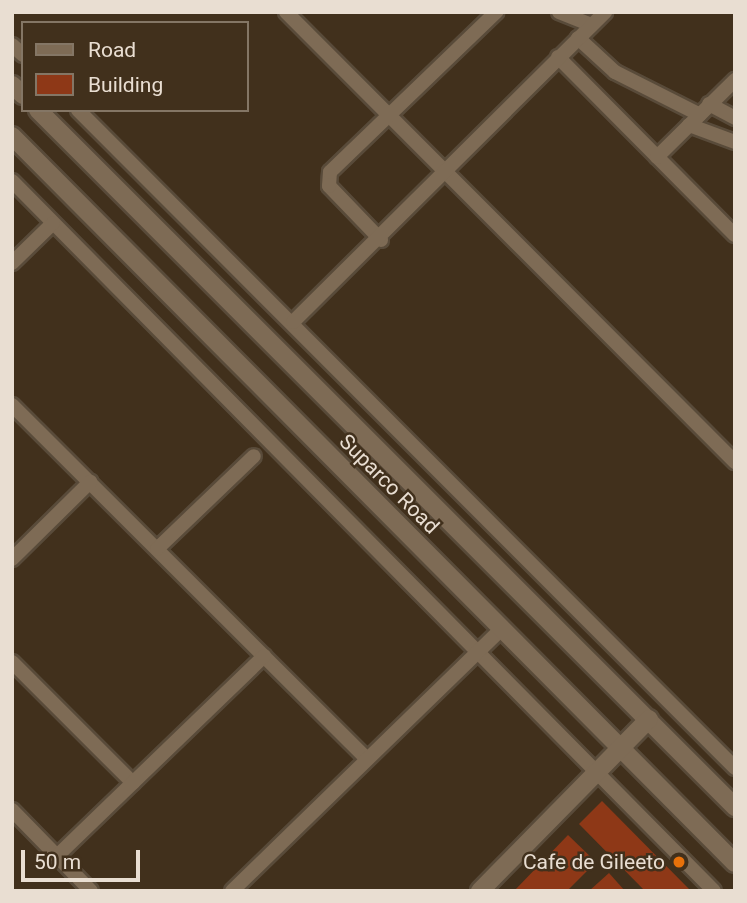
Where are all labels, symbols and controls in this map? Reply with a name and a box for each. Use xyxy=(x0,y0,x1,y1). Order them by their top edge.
legend xyxy=(21,21,248,112)
text: Road xyxy=(88,38,136,62)
text: Building xyxy=(88,73,163,97)
street label: Suparco Road xyxy=(334,429,444,539)
scale bar xyxy=(24,836,144,880)
place label: Cafe de Gileeto xyxy=(523,849,665,875)
text: 50 m xyxy=(34,850,81,874)
marker: Cafe de Gileeto xyxy=(671,854,687,870)

